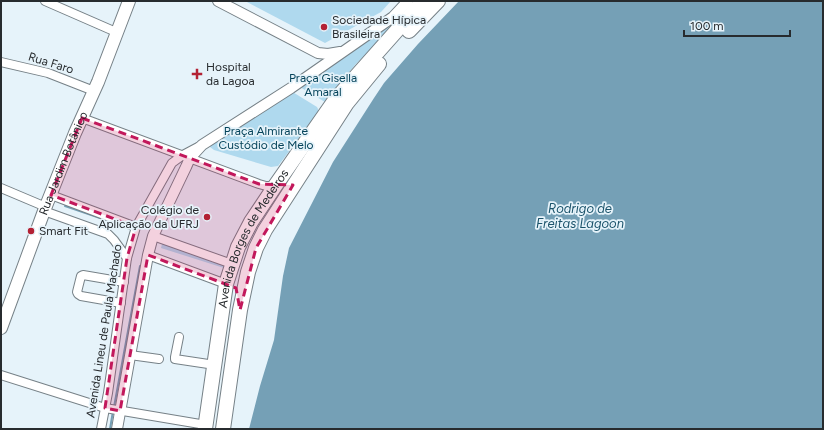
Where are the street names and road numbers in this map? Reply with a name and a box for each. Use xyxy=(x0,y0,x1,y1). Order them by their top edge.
street label: Rua Faro xyxy=(27,49,75,77)
street label: Rua Jardim Botânico xyxy=(36,109,91,217)
street label: Avenida Borges de Medeiros xyxy=(216,166,292,309)
street label: Avenida Lineu de Paula Machado xyxy=(83,243,125,419)

